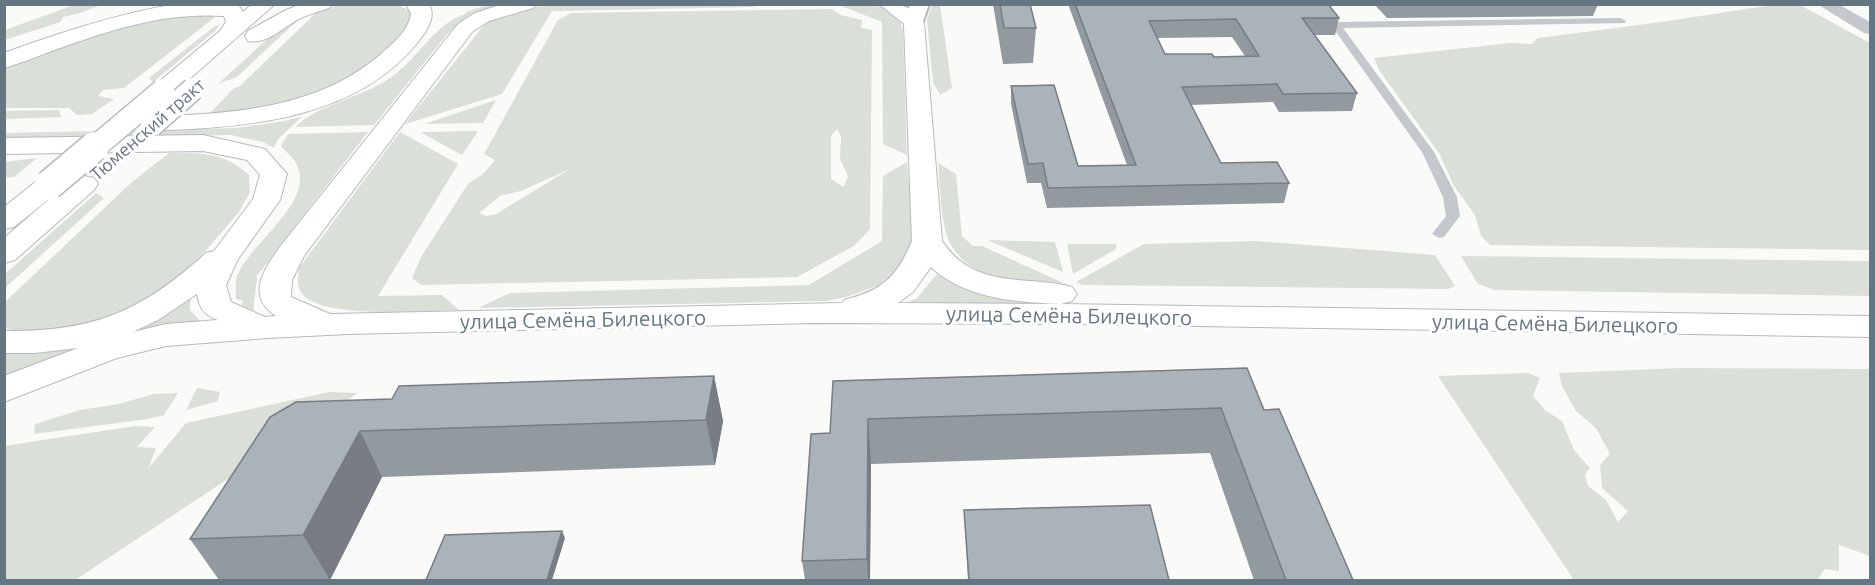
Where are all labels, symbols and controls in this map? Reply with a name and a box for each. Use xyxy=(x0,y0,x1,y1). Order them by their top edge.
street label: Тюменский тракт xyxy=(86,74,208,184)
street label: улица Семёна Билецкого xyxy=(946,301,1192,329)
street label: улица Семёна Билецкого xyxy=(460,305,706,333)
street label: улица Семёна Билецкого xyxy=(1432,309,1678,337)

